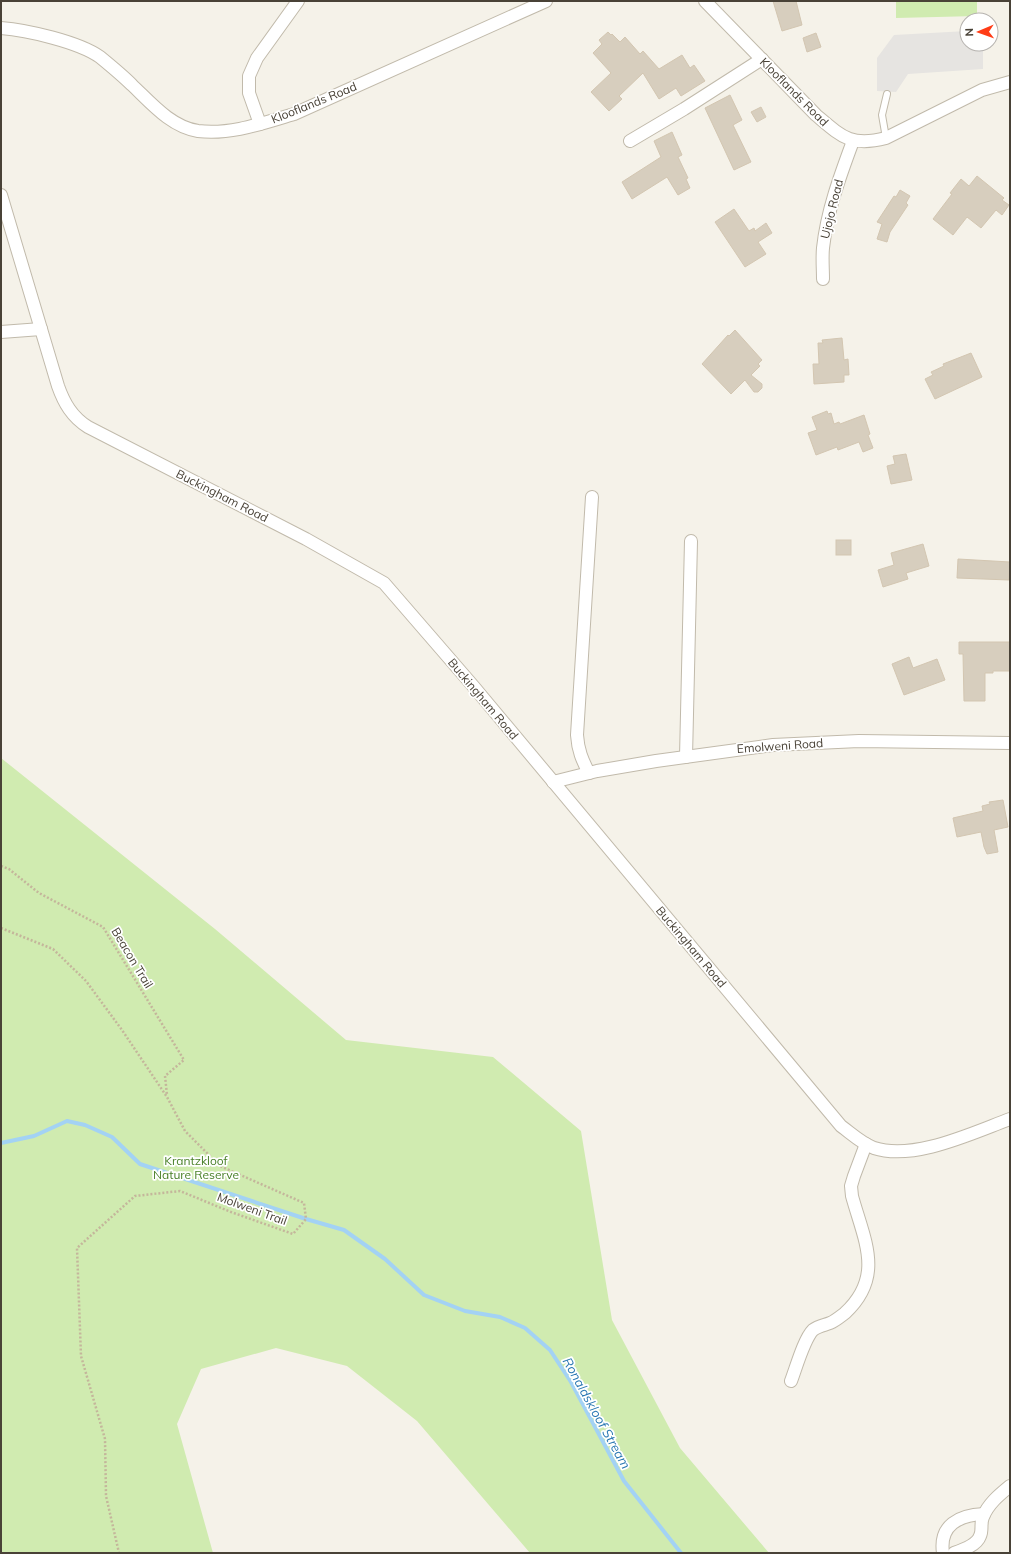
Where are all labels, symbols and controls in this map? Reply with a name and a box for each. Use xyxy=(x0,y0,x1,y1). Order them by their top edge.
north arrow xyxy=(959,12,999,52)
text: N xyxy=(962,28,976,37)
street label: Klooflands Road xyxy=(757,54,832,129)
street label: Klooflands Road xyxy=(269,79,359,127)
street label: Ujojo Road xyxy=(817,178,846,240)
street label: Buckingham Road xyxy=(174,466,271,525)
street label: Buckingham Road xyxy=(445,655,522,742)
street label: Emolweni Road xyxy=(736,735,824,756)
street label: Buckingham Road xyxy=(653,903,730,990)
street label: Beacon Trail xyxy=(108,925,156,991)
park label: Krantzkloof Nature Reserve xyxy=(153,1153,239,1182)
street label: Molweni Trail xyxy=(215,1189,289,1228)
water label: Ronaldskloof Stream xyxy=(560,1354,634,1472)

